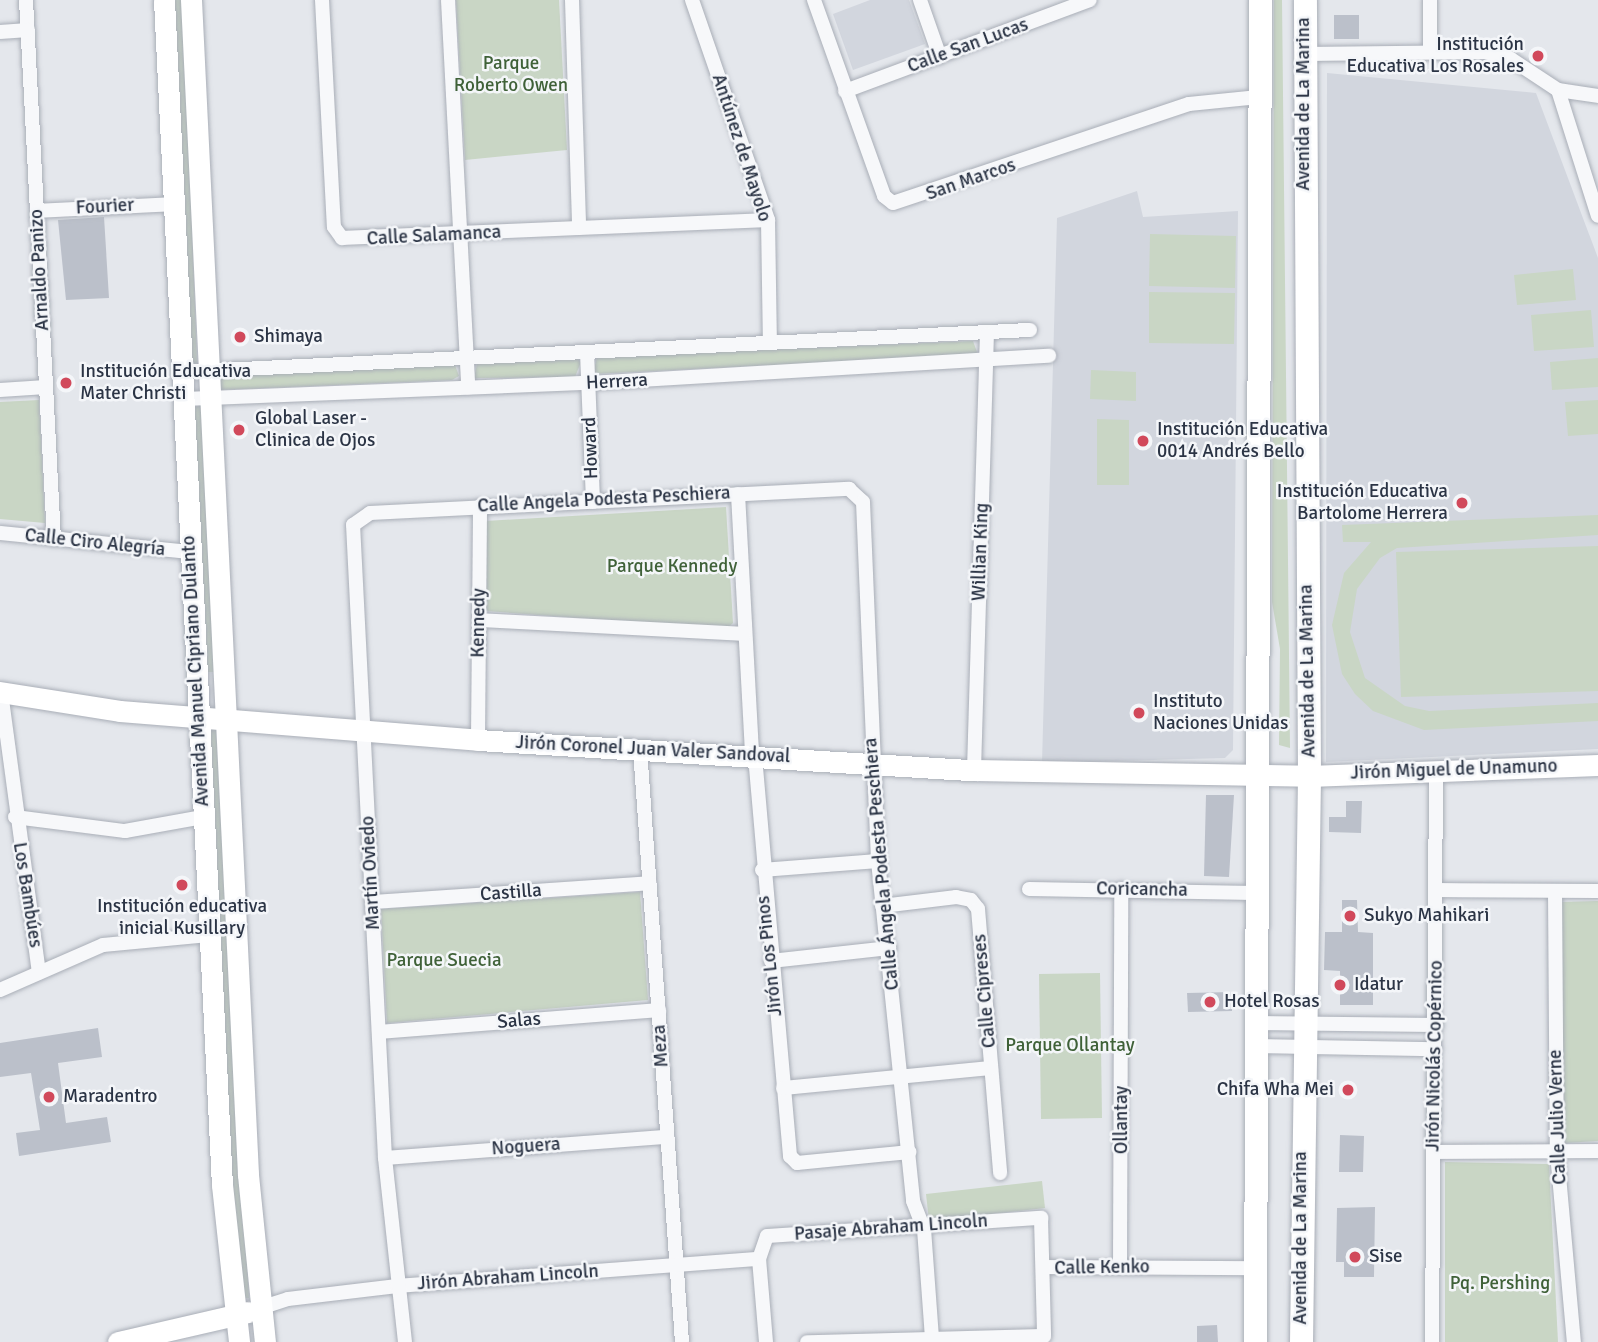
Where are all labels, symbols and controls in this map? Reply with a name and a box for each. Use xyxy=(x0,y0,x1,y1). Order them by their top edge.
street label: Calle San Lucas xyxy=(904,14,1032,78)
street label: Avenida de La Marina xyxy=(1293,17,1315,191)
place label: Institución Educativa Los Rosales xyxy=(1346,34,1524,78)
marker: Institución Educativa Los Rosales xyxy=(1530,48,1546,64)
park label: Parque Roberto Owen xyxy=(454,53,568,97)
street label: Antúnez de Mayolo xyxy=(706,71,776,225)
street label: San Marcos xyxy=(923,154,1019,206)
street label: Fourier xyxy=(75,194,135,220)
street label: Arnaldo Panizo xyxy=(25,209,55,331)
street label: Calle Salamanca xyxy=(366,221,502,251)
place label: Shimaya xyxy=(254,326,323,348)
marker: Shimaya xyxy=(232,329,248,345)
place label: Institución Educativa Mater Christi xyxy=(80,361,251,405)
street label: Herrera xyxy=(585,369,649,395)
marker: Institución Educativa Mater Christi xyxy=(58,375,74,391)
place label: Global Laser - Clinica de Ojos xyxy=(255,408,375,452)
street label: Howard xyxy=(579,416,603,480)
place label: Institución Educativa 0014 Andrés Bello xyxy=(1157,419,1328,463)
marker: Global Laser - Clinica de Ojos xyxy=(229,420,249,440)
marker: Institución Educativa 0014 Andrés Bello xyxy=(1135,433,1151,449)
place label: Institución Educativa Bartolome Herrera xyxy=(1277,481,1448,525)
street label: Calle Angela Podesta Peschiera xyxy=(477,482,731,518)
marker: Institución Educativa Bartolome Herrera xyxy=(1454,495,1470,511)
street label: Willian King xyxy=(968,502,994,602)
street label: Calle Ciro Alegría xyxy=(24,524,166,562)
street label: Avenida Manuel Cipriano Dulanto xyxy=(178,535,214,807)
park label: Parque Kennedy xyxy=(607,556,737,578)
street label: Avenida de La Marina xyxy=(1295,584,1321,758)
street label: Kennedy xyxy=(467,588,491,658)
place label: Instituto Naciones Unidas xyxy=(1153,691,1288,735)
marker: Instituto Naciones Unidas xyxy=(1131,705,1147,721)
street label: Jirón Coronel Juan Valer Sandoval xyxy=(515,731,791,769)
street label: Calle Ángela Podesta Peschiera xyxy=(860,737,904,991)
street label: Jirón Miguel de Unamuno xyxy=(1350,755,1558,785)
street label: Martín Oviedo xyxy=(357,815,385,931)
street label: Los Bambúes xyxy=(7,841,47,949)
marker: Institución educativa inicial Kusillary xyxy=(174,877,190,893)
street label: Coricancha xyxy=(1096,878,1188,902)
street label: Castilla xyxy=(479,879,543,907)
street label: Jirón Los Pinos xyxy=(752,895,788,1017)
place label: Institución educativa inicial Kusillary xyxy=(97,896,267,940)
place label: Sukyo Mahikari xyxy=(1364,905,1489,927)
marker: Sukyo Mahikari xyxy=(1342,908,1358,924)
street label: Calle Cipreses xyxy=(969,933,1001,1049)
park label: Parque Suecia xyxy=(386,950,502,972)
street label: Jirón Nicolás Copérnico xyxy=(1422,960,1448,1152)
place label: Idatur xyxy=(1354,974,1403,996)
marker: Idatur xyxy=(1332,977,1348,993)
place label: Hotel Rosas xyxy=(1224,991,1320,1013)
marker: Hotel Rosas xyxy=(1202,994,1218,1010)
street label: Salas xyxy=(496,1008,542,1034)
street label: Meza xyxy=(648,1024,674,1068)
park label: Parque Ollantay xyxy=(1005,1035,1135,1057)
street label: Calle Julio Verne xyxy=(1544,1049,1572,1185)
place label: Chifa Wha Mei xyxy=(1217,1079,1334,1101)
marker: Chifa Wha Mei xyxy=(1340,1082,1356,1098)
place label: Maradentro xyxy=(63,1086,157,1108)
street label: Ollantay xyxy=(1111,1086,1133,1154)
marker: Maradentro xyxy=(41,1089,57,1105)
street label: Noguera xyxy=(491,1133,561,1161)
street label: Avenida de La Marina xyxy=(1290,1151,1312,1325)
street label: Pasaje Abraham Lincoln xyxy=(793,1210,989,1246)
place label: Sise xyxy=(1369,1246,1403,1268)
marker: Sise xyxy=(1347,1249,1363,1265)
street label: Calle Kenko xyxy=(1054,1256,1150,1280)
street label: Jirón Abraham Lincoln xyxy=(416,1260,600,1296)
park label: Pq. Pershing xyxy=(1450,1273,1550,1295)

